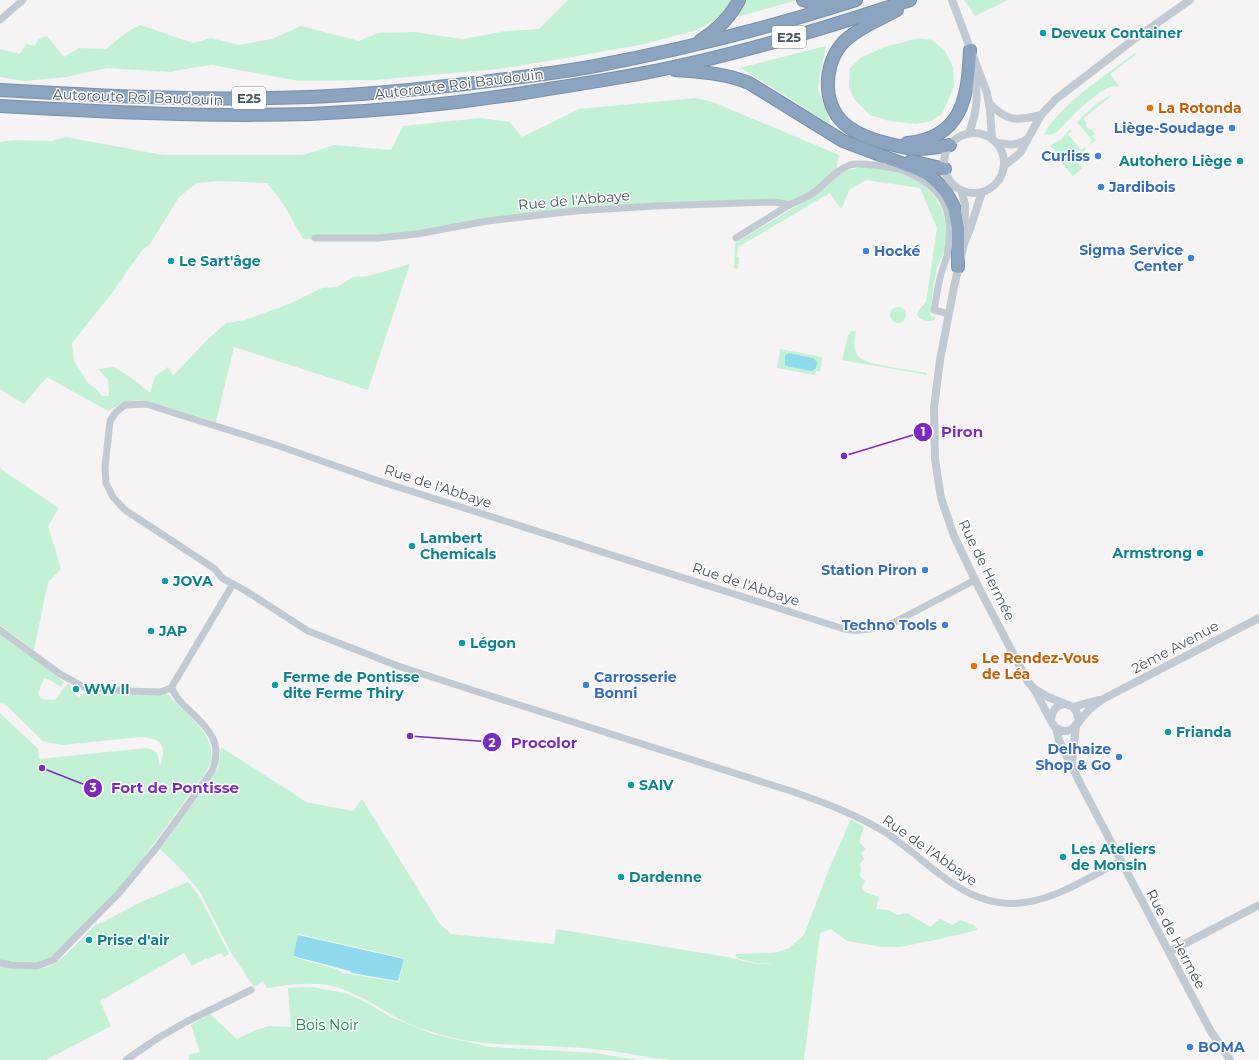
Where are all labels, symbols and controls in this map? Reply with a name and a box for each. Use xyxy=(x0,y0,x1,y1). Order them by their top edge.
place label: Deveux Container xyxy=(1051,24,1182,42)
road number: E25 xyxy=(772,26,806,48)
marker: Deveux Container xyxy=(1038,28,1048,38)
street label: Autoroute Roi Baudouin xyxy=(373,65,545,103)
street label: Autoroute Roi Baudouin xyxy=(53,85,223,109)
road number: E25 xyxy=(232,87,266,109)
place label: La Rotonda xyxy=(1158,99,1242,117)
marker: La Rotonda xyxy=(1145,103,1155,113)
place label: Liège-Soudage xyxy=(1114,119,1224,137)
marker: Liège-Soudage xyxy=(1227,123,1237,133)
place label: Curliss xyxy=(1041,147,1091,165)
marker: Curliss xyxy=(1093,151,1103,161)
place label: Autohero Liège xyxy=(1118,152,1232,170)
marker: Autohero Liège xyxy=(1235,156,1245,166)
place label: Jardibois xyxy=(1108,178,1176,196)
marker: Jardibois xyxy=(1096,182,1106,192)
street label: Rue de l'Abbaye xyxy=(517,186,631,214)
place label: Sigma Service Center xyxy=(1079,241,1183,275)
place label: Hocké xyxy=(874,242,921,260)
marker: Hocké xyxy=(861,246,871,256)
place label: Le Sart'âge xyxy=(179,252,261,270)
marker: Sigma Service Center xyxy=(1186,253,1196,263)
marker: Le Sart'âge xyxy=(166,256,176,266)
callout: Piron xyxy=(913,419,991,446)
text: Piron xyxy=(941,422,983,441)
text: 1 xyxy=(921,424,925,439)
street label: Rue de l'Abbaye xyxy=(382,460,494,512)
street label: Rue de Hermée xyxy=(955,516,1019,624)
place label: Lambert Chemicals xyxy=(420,529,497,563)
marker: Lambert Chemicals xyxy=(407,541,417,551)
place label: Armstrong xyxy=(1111,544,1192,562)
marker: Armstrong xyxy=(1195,548,1205,558)
street label: Rue de l'Abbaye xyxy=(690,558,802,610)
place label: Station Piron xyxy=(821,561,917,579)
marker: Station Piron xyxy=(920,565,930,575)
place label: JOVA xyxy=(172,572,213,590)
marker: JOVA xyxy=(160,576,170,586)
place label: Techno Tools xyxy=(842,616,938,634)
street label: 2ème Avenue xyxy=(1128,616,1222,678)
marker: Techno Tools xyxy=(940,620,950,630)
place label: JAP xyxy=(158,622,187,640)
marker: JAP xyxy=(146,626,156,636)
place label: Légon xyxy=(470,634,516,652)
marker: Légon xyxy=(457,638,467,648)
place label: Le Rendez-Vous de Léa xyxy=(982,649,1099,683)
marker: Le Rendez-Vous de Léa xyxy=(969,661,979,671)
place label: Ferme de Pontisse dite Ferme Thiry xyxy=(283,668,420,702)
place label: Carrosserie Bonni xyxy=(594,668,677,702)
place label: WW II xyxy=(84,680,130,698)
marker: Ferme de Pontisse dite Ferme Thiry xyxy=(270,680,280,690)
marker: Carrosserie Bonni xyxy=(581,680,591,690)
marker: WW II xyxy=(71,684,81,694)
place label: Frianda xyxy=(1176,723,1232,741)
marker: Frianda xyxy=(1163,727,1173,737)
callout: Procolor xyxy=(482,729,585,756)
text: Procolor xyxy=(511,733,578,752)
text: 2 xyxy=(488,735,496,750)
place label: Delhaize Shop & Go xyxy=(1035,740,1111,774)
marker: Delhaize Shop & Go xyxy=(1114,752,1124,762)
callout: Fort de Pontisse xyxy=(83,774,247,801)
place label: SAIV xyxy=(639,776,674,794)
text: Fort de Pontisse xyxy=(111,778,239,797)
text: 3 xyxy=(88,780,97,795)
marker: SAIV xyxy=(626,780,636,790)
street label: Rue de l'Abbaye xyxy=(879,810,981,890)
place label: Les Ateliers de Monsin xyxy=(1071,840,1156,874)
marker: Les Ateliers de Monsin xyxy=(1058,852,1068,862)
place label: Dardenne xyxy=(629,868,702,886)
marker: Dardenne xyxy=(616,872,626,882)
street label: Rue de Hermée xyxy=(1142,886,1210,992)
place label: Prise d'air xyxy=(97,931,169,949)
marker: Prise d'air xyxy=(84,935,94,945)
park label: Bois Noir xyxy=(295,1016,359,1034)
place label: BOMA xyxy=(1198,1038,1245,1056)
marker: BOMA xyxy=(1185,1042,1195,1052)

